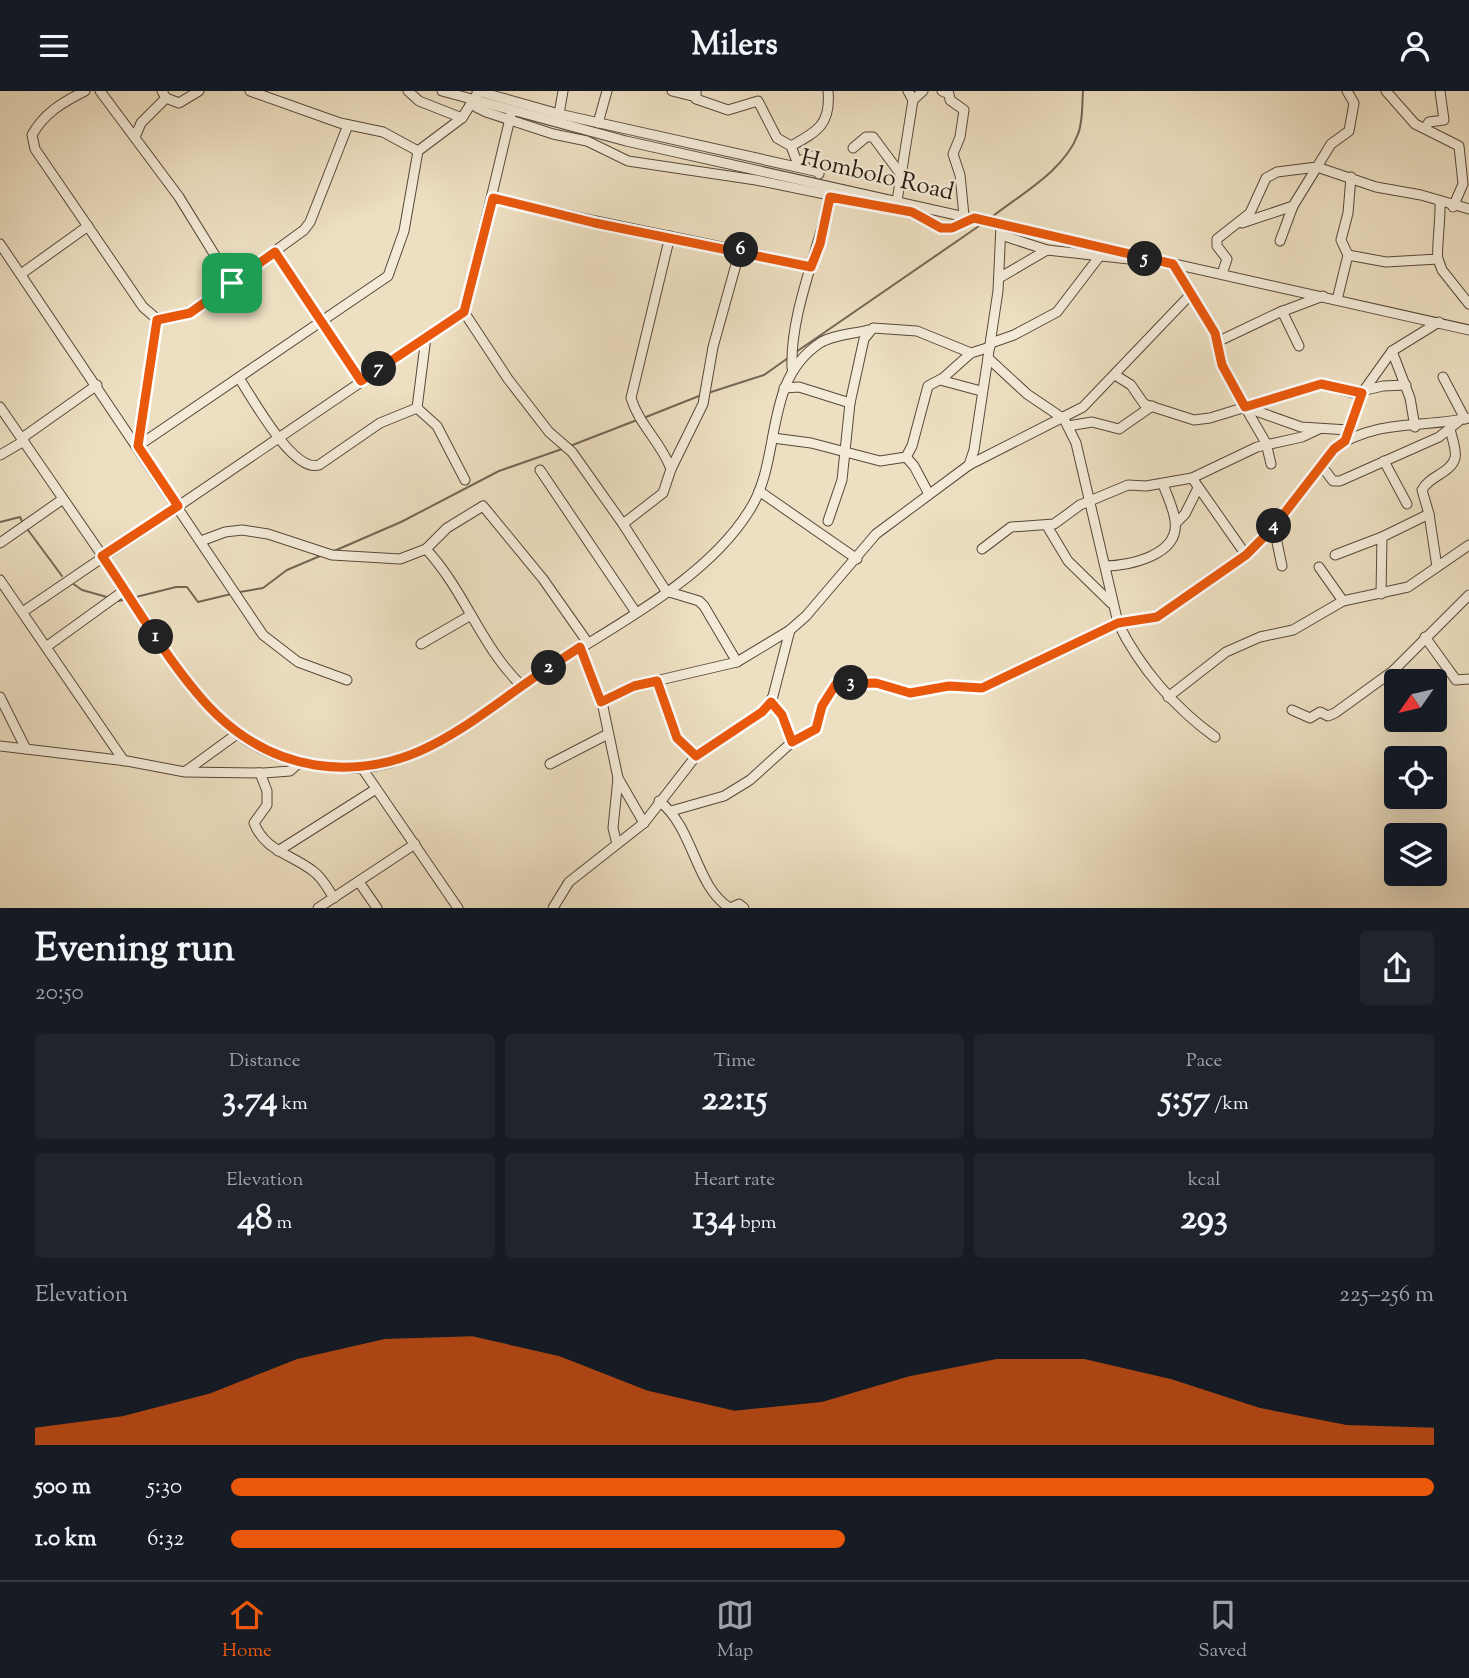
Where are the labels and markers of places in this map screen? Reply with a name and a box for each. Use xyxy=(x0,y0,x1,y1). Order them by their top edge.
pin: 6 xyxy=(724,233,758,267)
pin: 5 xyxy=(1128,241,1162,277)
pin xyxy=(202,253,262,313)
pin: 7 xyxy=(362,351,396,387)
pin: 4 xyxy=(1256,509,1292,543)
pin: 1 xyxy=(138,619,174,655)
pin: 2 xyxy=(532,651,566,685)
pin: 3 xyxy=(834,665,868,701)

